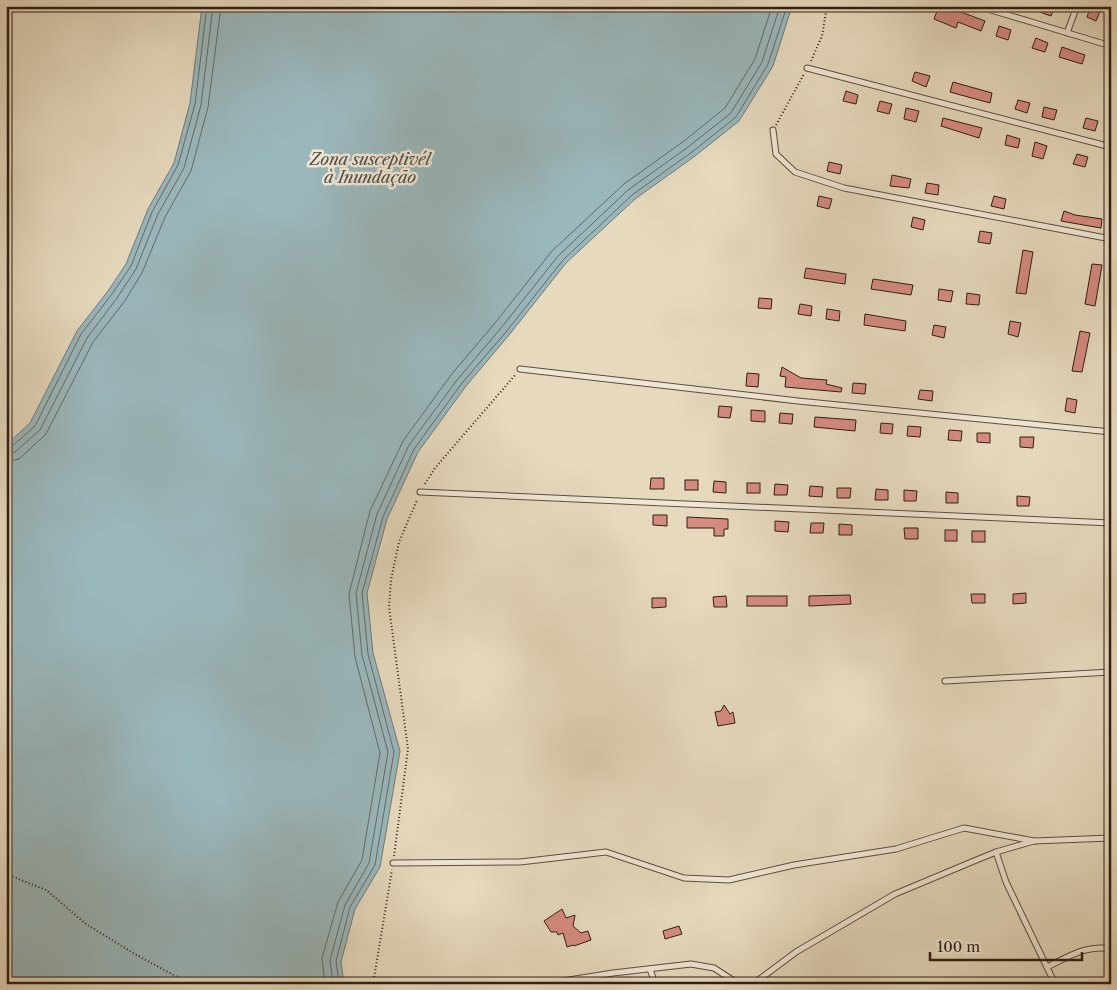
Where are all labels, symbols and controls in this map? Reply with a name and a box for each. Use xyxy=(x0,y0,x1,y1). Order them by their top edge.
water label: Zona susceptivél à Inundação xyxy=(308,149,433,187)
scale bar xyxy=(930,930,1082,962)
text: 100 m xyxy=(937,937,980,956)

